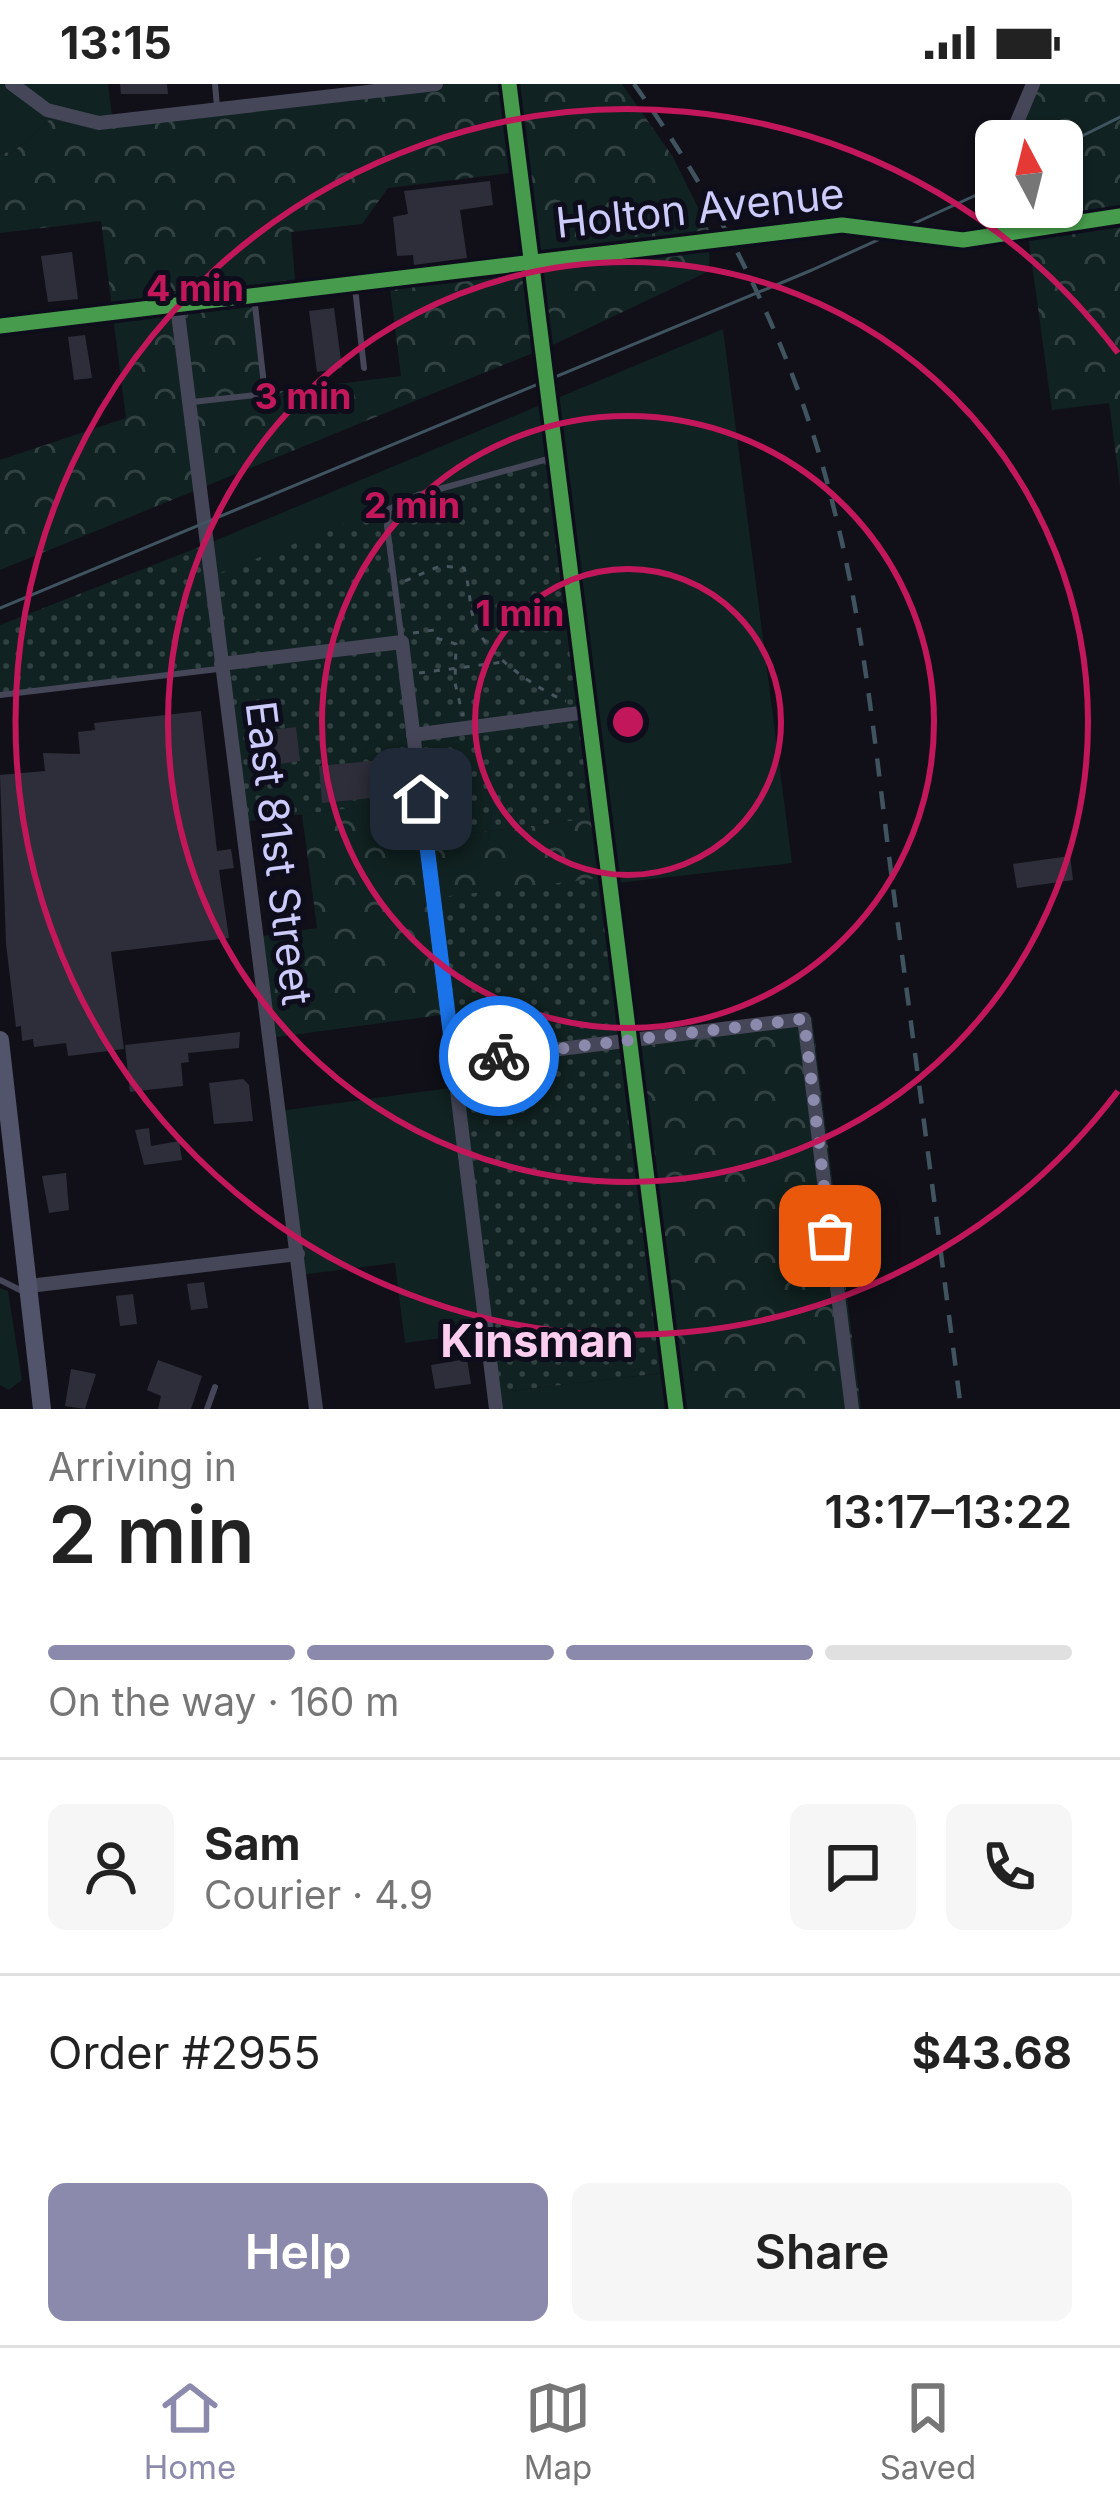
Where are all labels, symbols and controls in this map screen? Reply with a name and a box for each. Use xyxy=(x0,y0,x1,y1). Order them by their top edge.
text: 13:15 xyxy=(60,15,172,70)
north arrow xyxy=(975,120,1083,228)
map controls xyxy=(975,120,1083,228)
street label: Holton Avenue xyxy=(553,167,847,248)
text: 4 min xyxy=(146,266,244,310)
text: 3 min xyxy=(255,374,351,418)
text: 2 min xyxy=(364,483,460,527)
text: 1 min xyxy=(475,591,565,635)
street label: East 81st Street xyxy=(236,698,323,1008)
centre of rings xyxy=(607,701,649,743)
pin xyxy=(370,748,472,850)
icon: home xyxy=(388,766,454,832)
courier xyxy=(439,996,559,1116)
icon: bike xyxy=(466,1023,532,1089)
pin xyxy=(779,1185,881,1287)
icon: bag xyxy=(797,1203,863,1269)
district label: Kinsman xyxy=(440,1313,634,1368)
text: Arriving in xyxy=(48,1443,237,1490)
text: 13:17–13:22 xyxy=(824,1484,1072,1539)
text: 2 min xyxy=(48,1487,255,1582)
text: On the way · 160 m xyxy=(48,1678,399,1725)
button: person xyxy=(48,1804,174,1930)
button: chat xyxy=(790,1804,916,1930)
button: phone xyxy=(946,1804,1072,1930)
text: Sam xyxy=(204,1816,301,1871)
text: Courier · 4.9 xyxy=(204,1871,433,1918)
text: Order #2955 xyxy=(48,2025,321,2080)
text: $43.68 xyxy=(912,2025,1072,2080)
button: Help xyxy=(48,2183,548,2321)
button: Share xyxy=(572,2183,1072,2321)
tab: Home xyxy=(144,2375,236,2487)
tab: Map xyxy=(524,2375,592,2487)
tab: Saved xyxy=(880,2375,976,2487)

